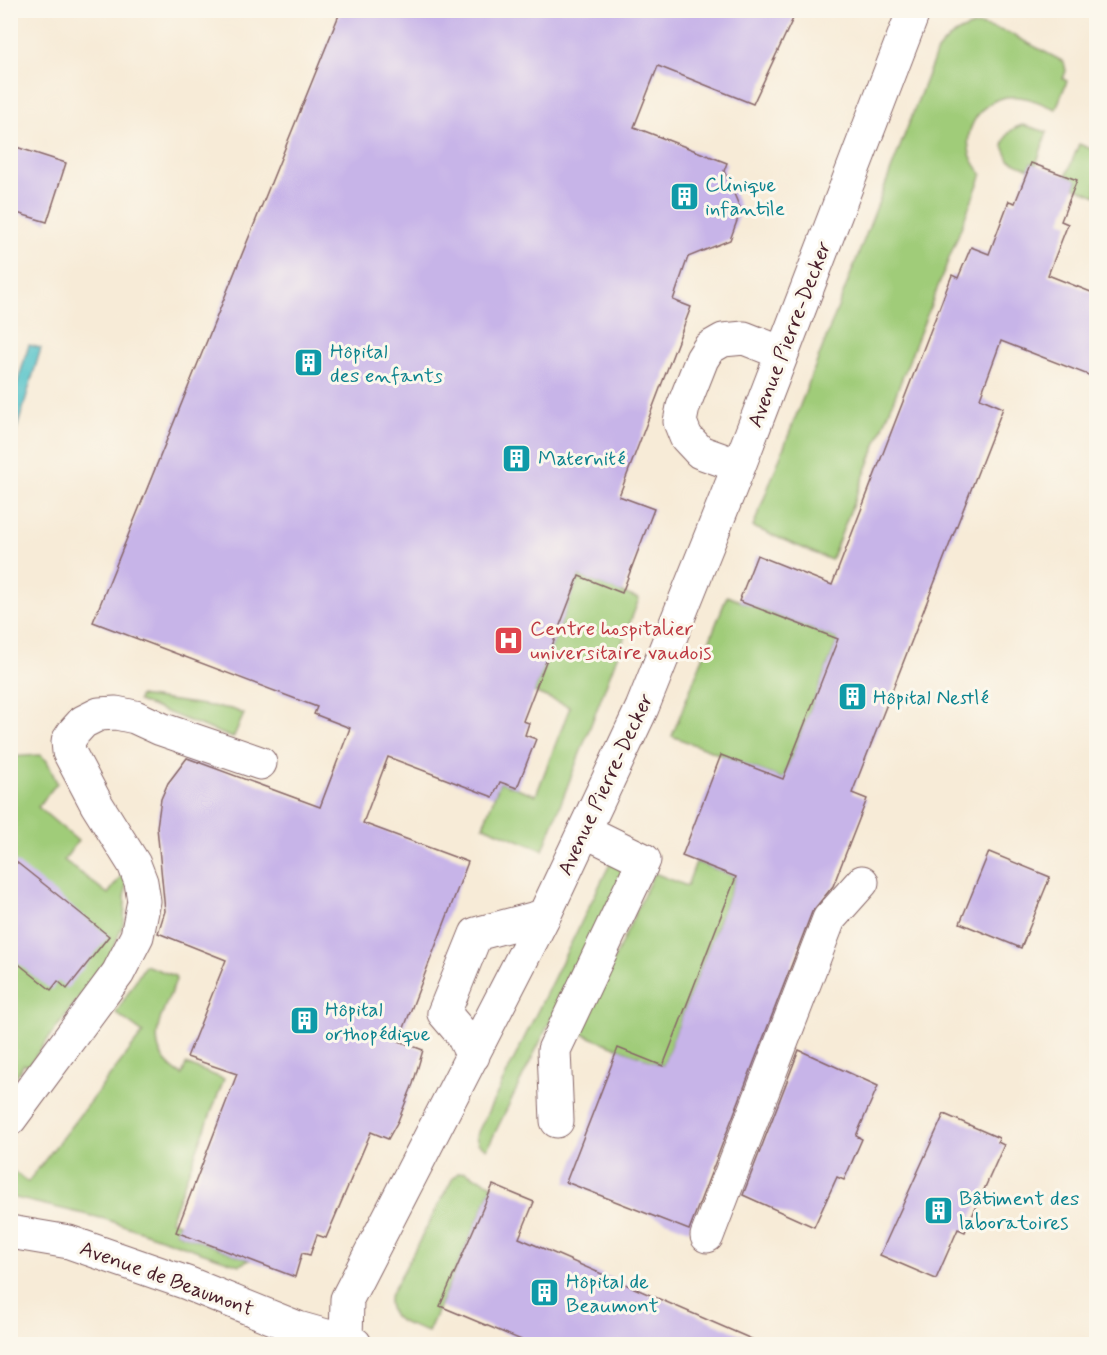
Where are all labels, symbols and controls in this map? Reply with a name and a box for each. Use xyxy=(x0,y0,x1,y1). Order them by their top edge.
place label: Clinique infantile xyxy=(705,171,785,223)
building icon: Clinique infantile xyxy=(668,180,700,212)
street label: Avenue Pierre-Decker xyxy=(741,237,839,432)
place label: Hôpital des enfants xyxy=(330,338,443,390)
building icon: Hôpital des enfants xyxy=(293,347,325,379)
building icon: Maternité xyxy=(501,442,533,474)
place label: Maternité xyxy=(538,445,626,473)
place label: Centre hospitalier universitaire vaudois xyxy=(530,615,712,667)
hospital icon: Centre hospitalier universitaire vaudois xyxy=(493,624,525,656)
building icon: Hôpital Nestlé xyxy=(836,681,868,713)
place label: Hôpital Nestlé xyxy=(873,684,989,712)
street label: Avenue Pierre-Decker xyxy=(551,689,660,880)
place label: Hôpital orthopédique xyxy=(325,996,430,1048)
building icon: Hôpital orthopédique xyxy=(288,1005,320,1037)
place label: Bâtiment des laboratoires xyxy=(959,1185,1079,1237)
building icon: Bâtiment des laboratoires xyxy=(922,1194,954,1226)
street label: Avenue de Beaumont xyxy=(76,1234,258,1323)
place label: Hôpital de Beaumont xyxy=(566,1268,659,1320)
building icon: Hôpital de Beaumont xyxy=(529,1277,561,1309)

